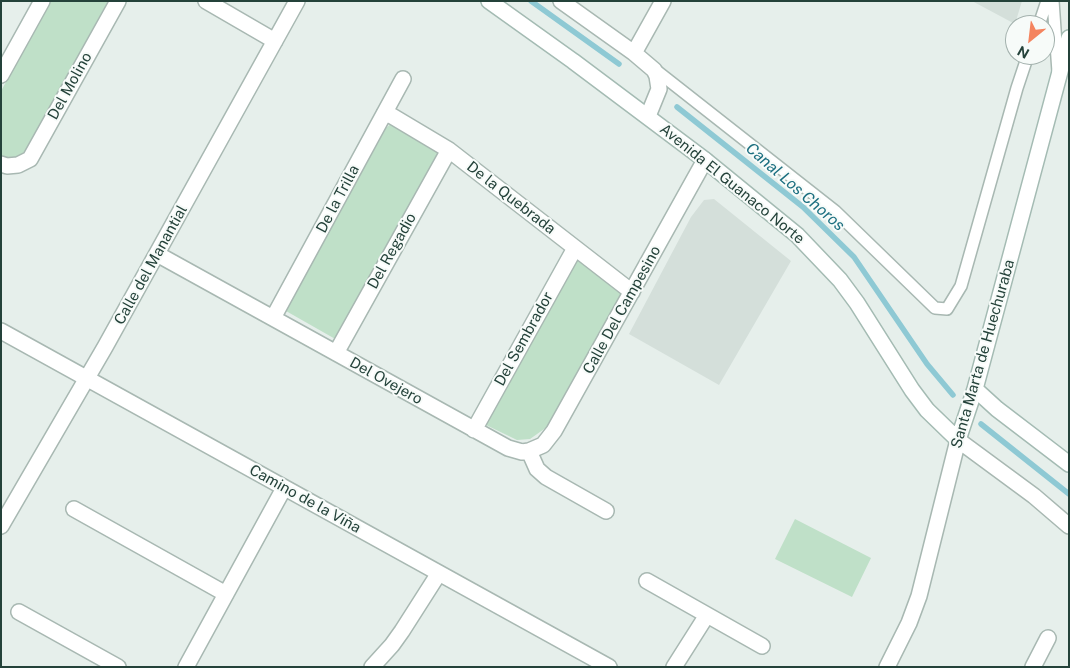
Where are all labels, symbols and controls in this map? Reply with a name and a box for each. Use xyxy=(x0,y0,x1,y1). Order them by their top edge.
north arrow xyxy=(1005,15,1055,65)
text: N xyxy=(1015,43,1032,62)
street label: Del Molino xyxy=(44,49,96,123)
street label: Avenida El Guanaco Norte xyxy=(656,120,808,248)
water label: Canal Los Choros xyxy=(742,139,848,235)
street label: De la Quebrada xyxy=(463,158,559,238)
street label: De la Trilla xyxy=(313,162,363,236)
street label: Calle del Manantial xyxy=(111,202,191,328)
street label: Del Regadio xyxy=(364,210,420,292)
street label: Calle Del Campesino xyxy=(579,243,665,377)
street label: Santa Marta de Huechuraba xyxy=(947,258,1019,450)
street label: Del Sembrador xyxy=(491,289,557,389)
street label: Del Ovejero xyxy=(346,354,426,408)
street label: Camino de la Viña xyxy=(246,461,364,537)

